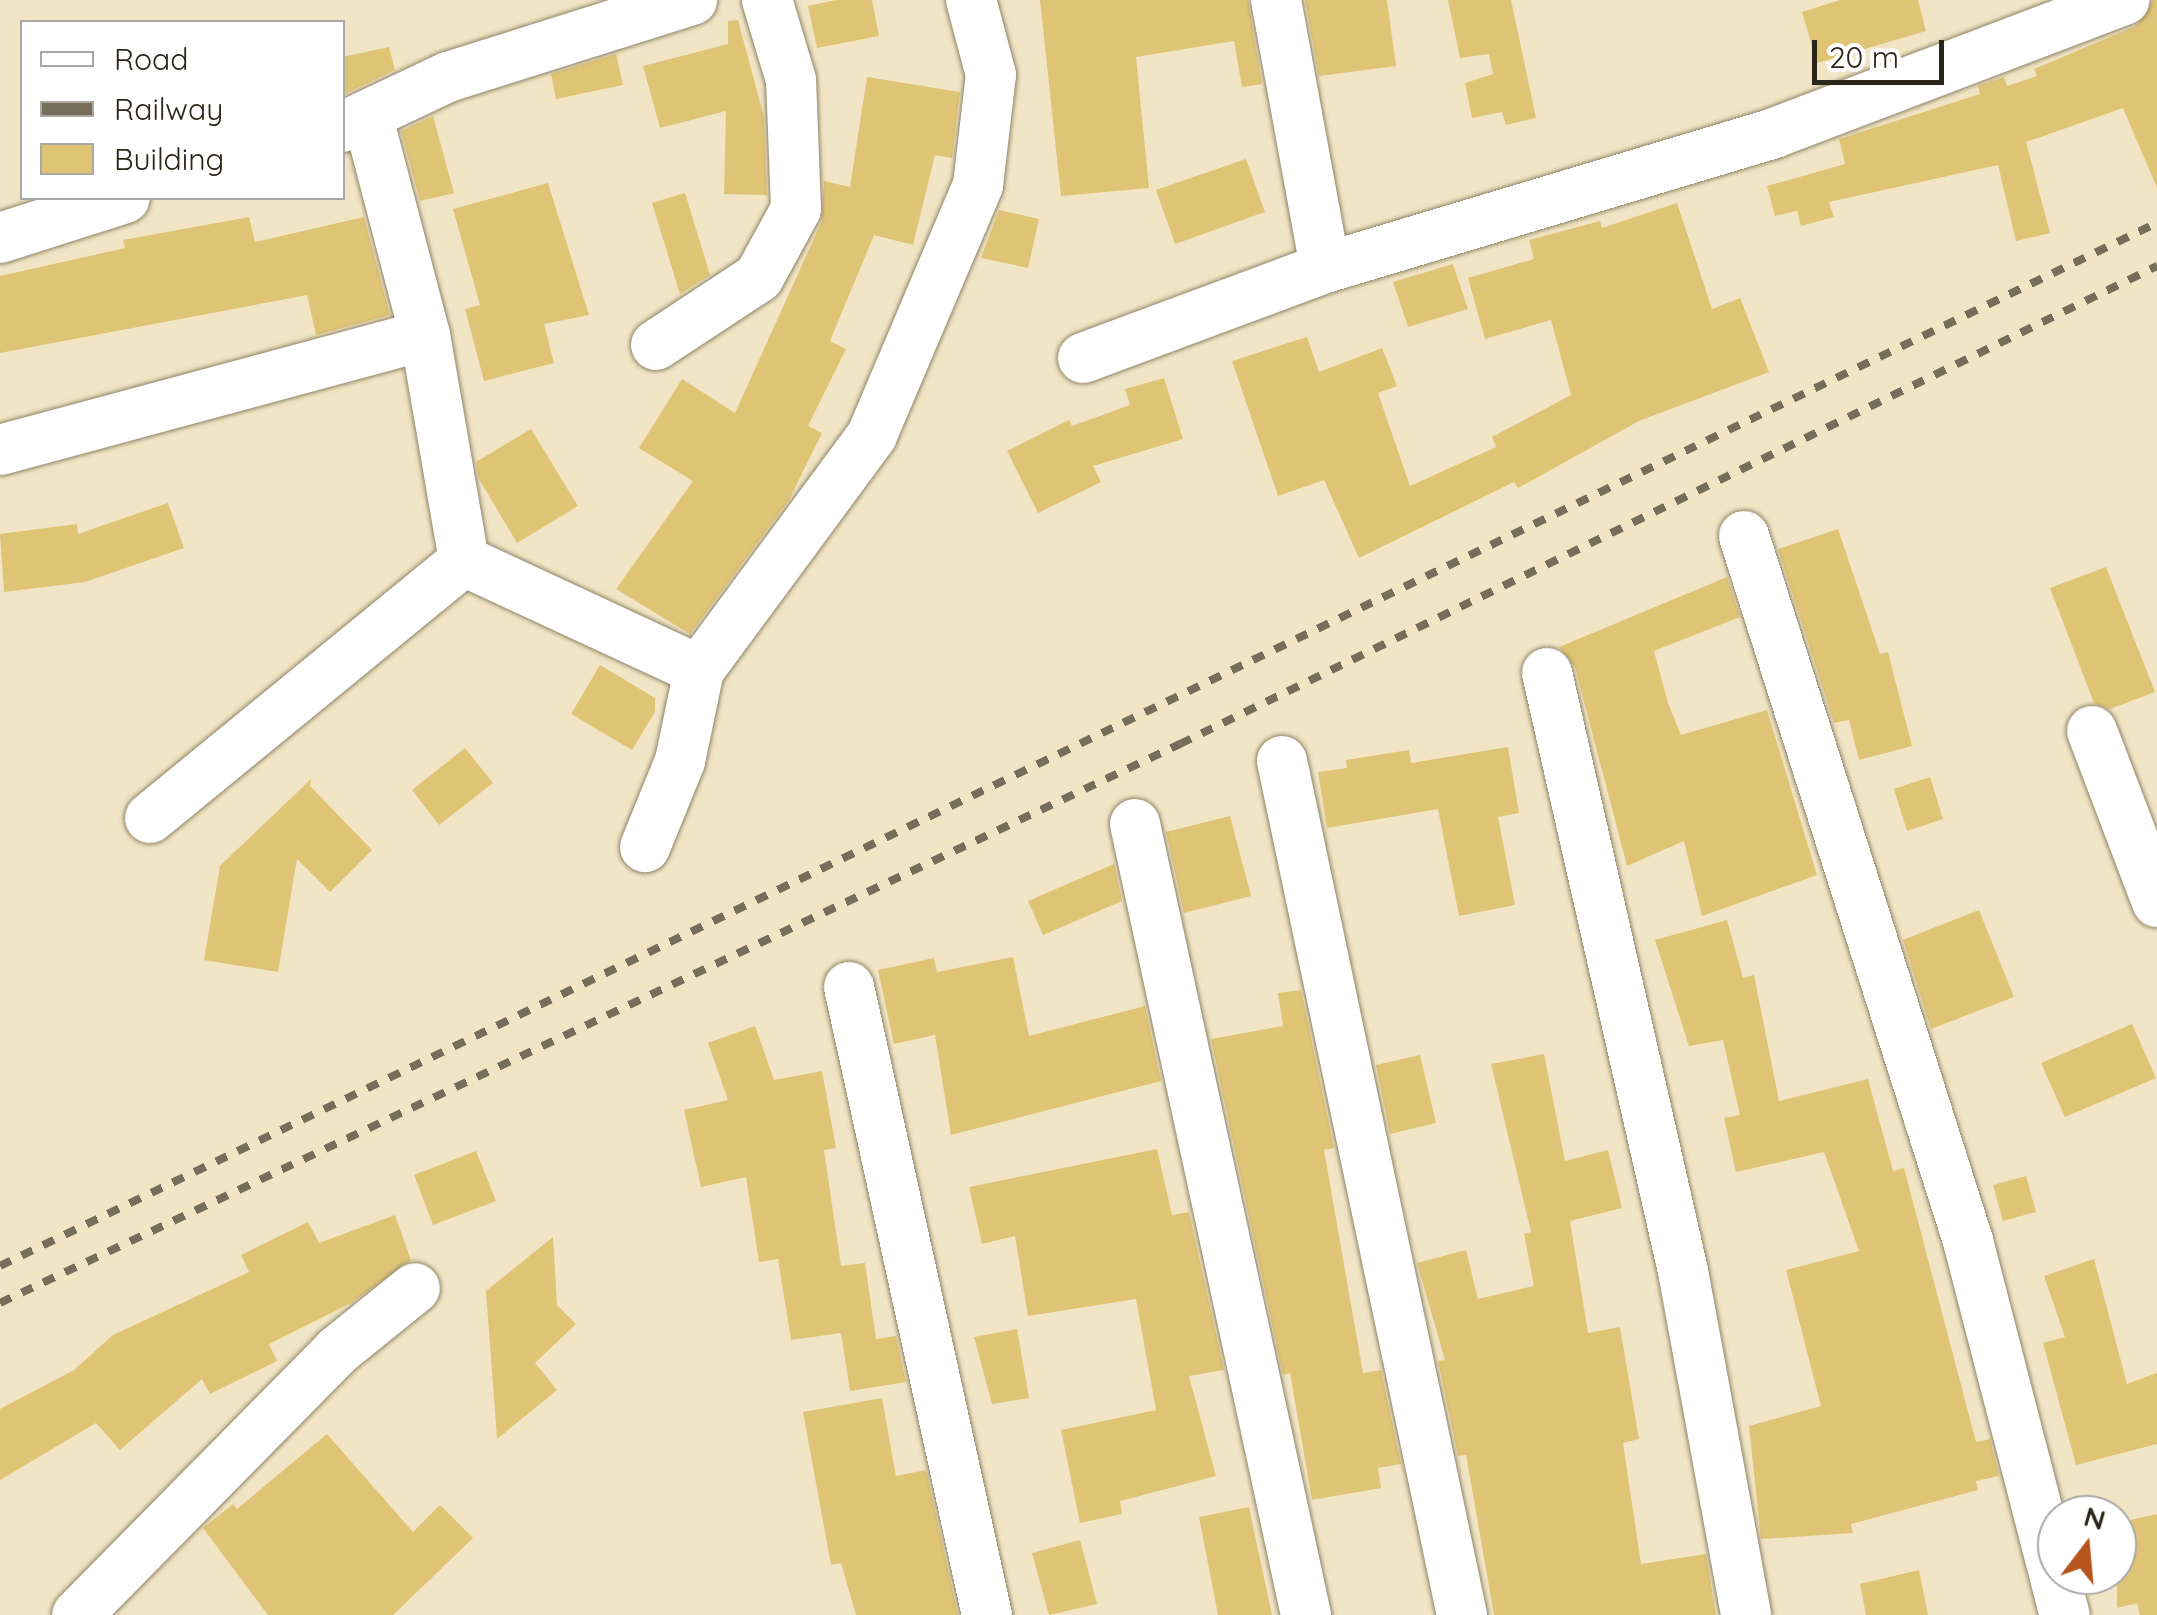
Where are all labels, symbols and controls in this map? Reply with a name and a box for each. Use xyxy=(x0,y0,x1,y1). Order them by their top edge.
legend xyxy=(20,20,345,200)
scale bar xyxy=(1817,20,1950,82)
text: 20 m xyxy=(1829,38,1899,76)
text: Road xyxy=(114,40,188,78)
text: Railway xyxy=(114,90,223,128)
text: Building xyxy=(114,140,224,178)
north arrow xyxy=(2037,1495,2137,1595)
text: N xyxy=(2080,1498,2110,1537)

